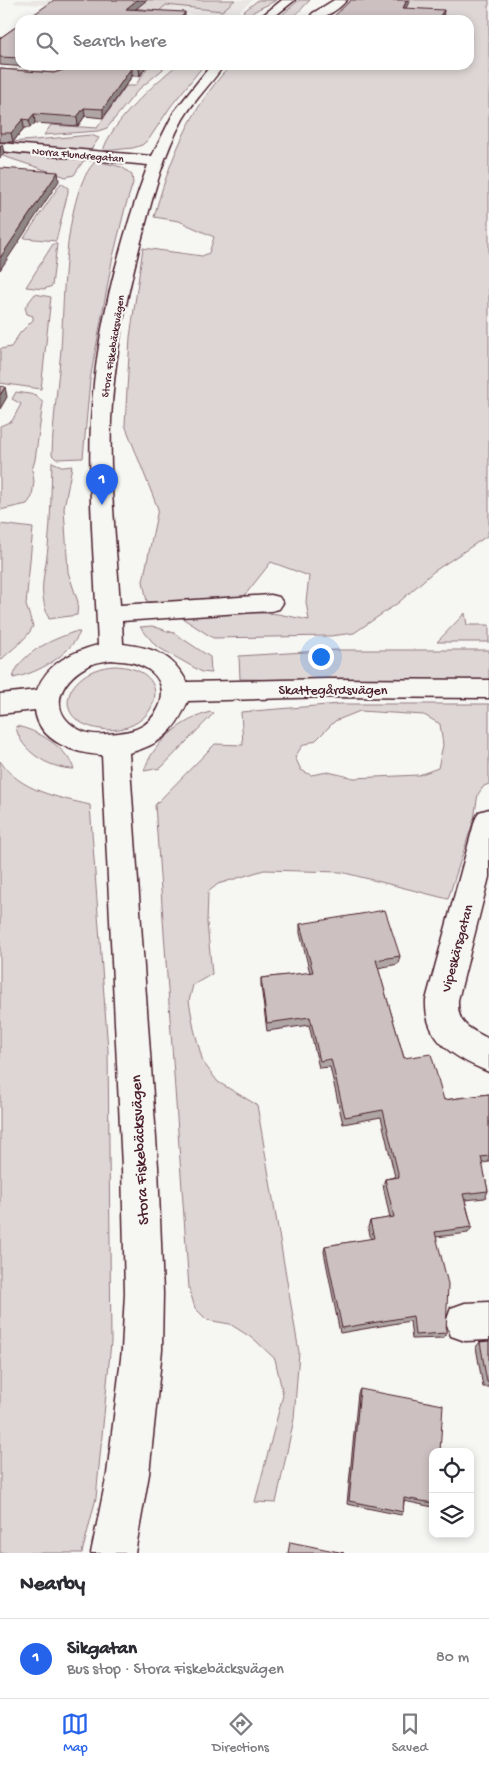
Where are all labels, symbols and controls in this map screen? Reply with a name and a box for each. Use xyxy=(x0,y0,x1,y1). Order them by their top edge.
search box xyxy=(15,15,474,70)
icon: search xyxy=(33,29,61,57)
text: Search here xyxy=(73,31,167,54)
street label: Norra Flundregatan xyxy=(31,146,125,166)
street label: Stora Fiskebäcksvägen xyxy=(100,294,128,398)
pin: 1 xyxy=(86,464,118,505)
your location xyxy=(308,644,334,670)
street label: Skattegårdsvägen xyxy=(279,683,388,700)
street label: Vipeskärsgatan xyxy=(438,903,478,995)
street label: Stora Fiskebäcksvägen xyxy=(128,1074,155,1225)
map controls xyxy=(429,1448,474,1538)
button: locate xyxy=(429,1448,474,1493)
button: layers xyxy=(429,1493,474,1538)
text: Nearby xyxy=(20,1573,85,1598)
text: Sikgatan xyxy=(67,1638,137,1661)
text: 1 xyxy=(33,1649,39,1668)
text: 80 m xyxy=(436,1649,469,1668)
text: Bus stop · Stora Fiskebäcksvägen xyxy=(67,1661,284,1680)
tab: Map xyxy=(61,1710,89,1757)
tab: Directions xyxy=(212,1710,269,1757)
tab: Saved xyxy=(392,1710,428,1757)

